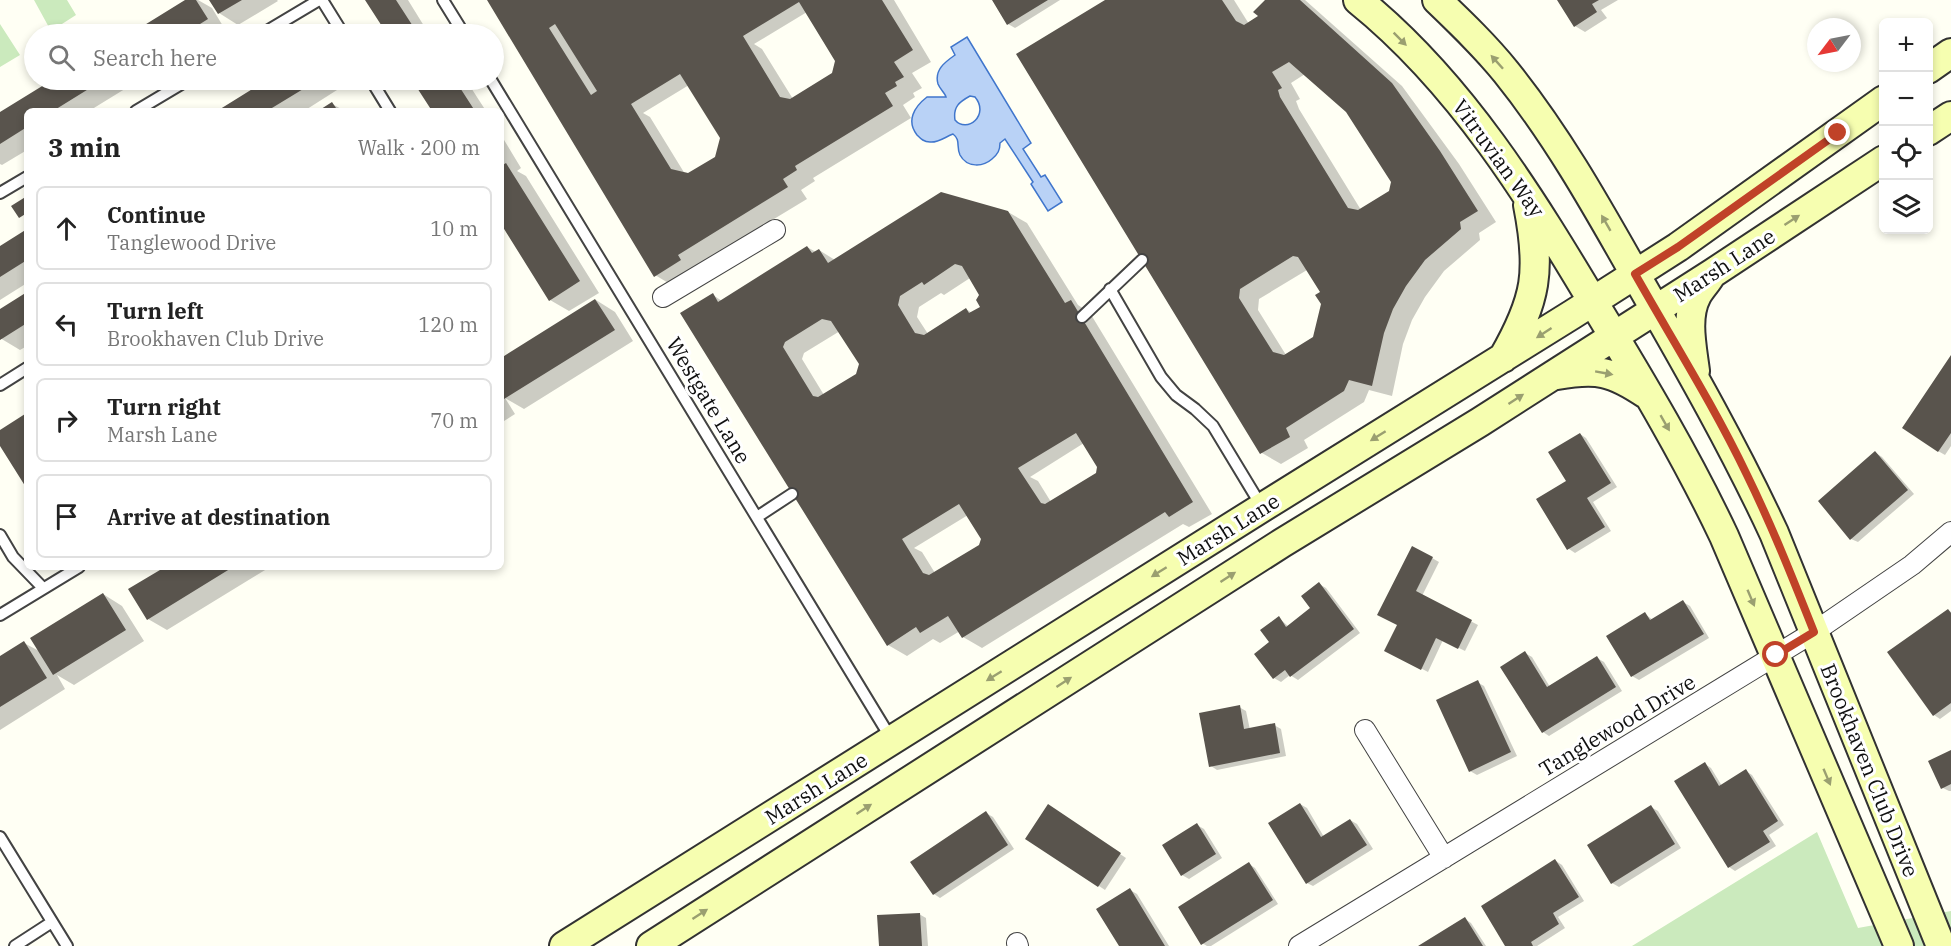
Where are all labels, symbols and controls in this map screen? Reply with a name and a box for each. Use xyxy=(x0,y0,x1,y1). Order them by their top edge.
north arrow xyxy=(1807,18,1861,72)
map controls xyxy=(1879,18,1933,234)
button: + xyxy=(1879,18,1933,72)
search box xyxy=(24,24,504,90)
one-way arrow xyxy=(1393,32,1407,46)
icon: search xyxy=(45,41,78,74)
text: Search here xyxy=(93,43,217,72)
one-way arrow xyxy=(1491,55,1505,69)
button: − xyxy=(1879,72,1933,126)
street label: Vitruvian Way xyxy=(1447,93,1552,223)
route end xyxy=(1824,119,1850,145)
button: locate xyxy=(1879,126,1933,180)
text: 3 min xyxy=(48,130,121,164)
text: Walk · 200 m xyxy=(358,134,480,161)
button: layers xyxy=(1879,180,1933,234)
text: Continue xyxy=(107,200,206,229)
icon: ahead xyxy=(50,212,83,245)
text: 10 m xyxy=(430,215,478,242)
one-way arrow xyxy=(1602,215,1612,232)
one-way arrow xyxy=(1784,215,1800,226)
street label: Marsh Lane xyxy=(1668,222,1780,308)
text: Tanglewood Drive xyxy=(107,229,276,256)
text: Turn left xyxy=(107,296,203,325)
icon: left xyxy=(50,308,83,341)
text: 120 m xyxy=(418,311,478,338)
text: Brookhaven Club Drive xyxy=(107,325,324,352)
one-way arrow xyxy=(1536,327,1552,338)
street label: Westgate Lane xyxy=(660,332,758,468)
one-way arrow xyxy=(1595,369,1614,378)
text: Turn right xyxy=(107,392,221,421)
one-way arrow xyxy=(1508,393,1524,404)
icon: right xyxy=(50,404,83,437)
text: 70 m xyxy=(430,407,478,434)
one-way arrow xyxy=(1660,415,1670,432)
text: Marsh Lane xyxy=(107,421,217,448)
one-way arrow xyxy=(1370,430,1386,441)
street label: Marsh Lane xyxy=(1171,486,1285,572)
icon: arrive xyxy=(50,500,83,533)
text: Arrive at destination xyxy=(107,502,330,531)
one-way arrow xyxy=(1151,566,1167,577)
one-way arrow xyxy=(1220,571,1236,582)
one-way arrow xyxy=(1746,589,1756,607)
route start xyxy=(1762,641,1788,667)
street label: Brookhaven Club Drive xyxy=(1814,659,1926,881)
street label: Tanglewood Drive xyxy=(1534,667,1700,783)
one-way arrow xyxy=(986,670,1002,681)
one-way arrow xyxy=(1056,676,1072,687)
street label: Marsh Lane xyxy=(759,745,873,831)
one-way arrow xyxy=(1823,768,1833,786)
one-way arrow xyxy=(856,804,872,815)
one-way arrow xyxy=(692,909,708,920)

